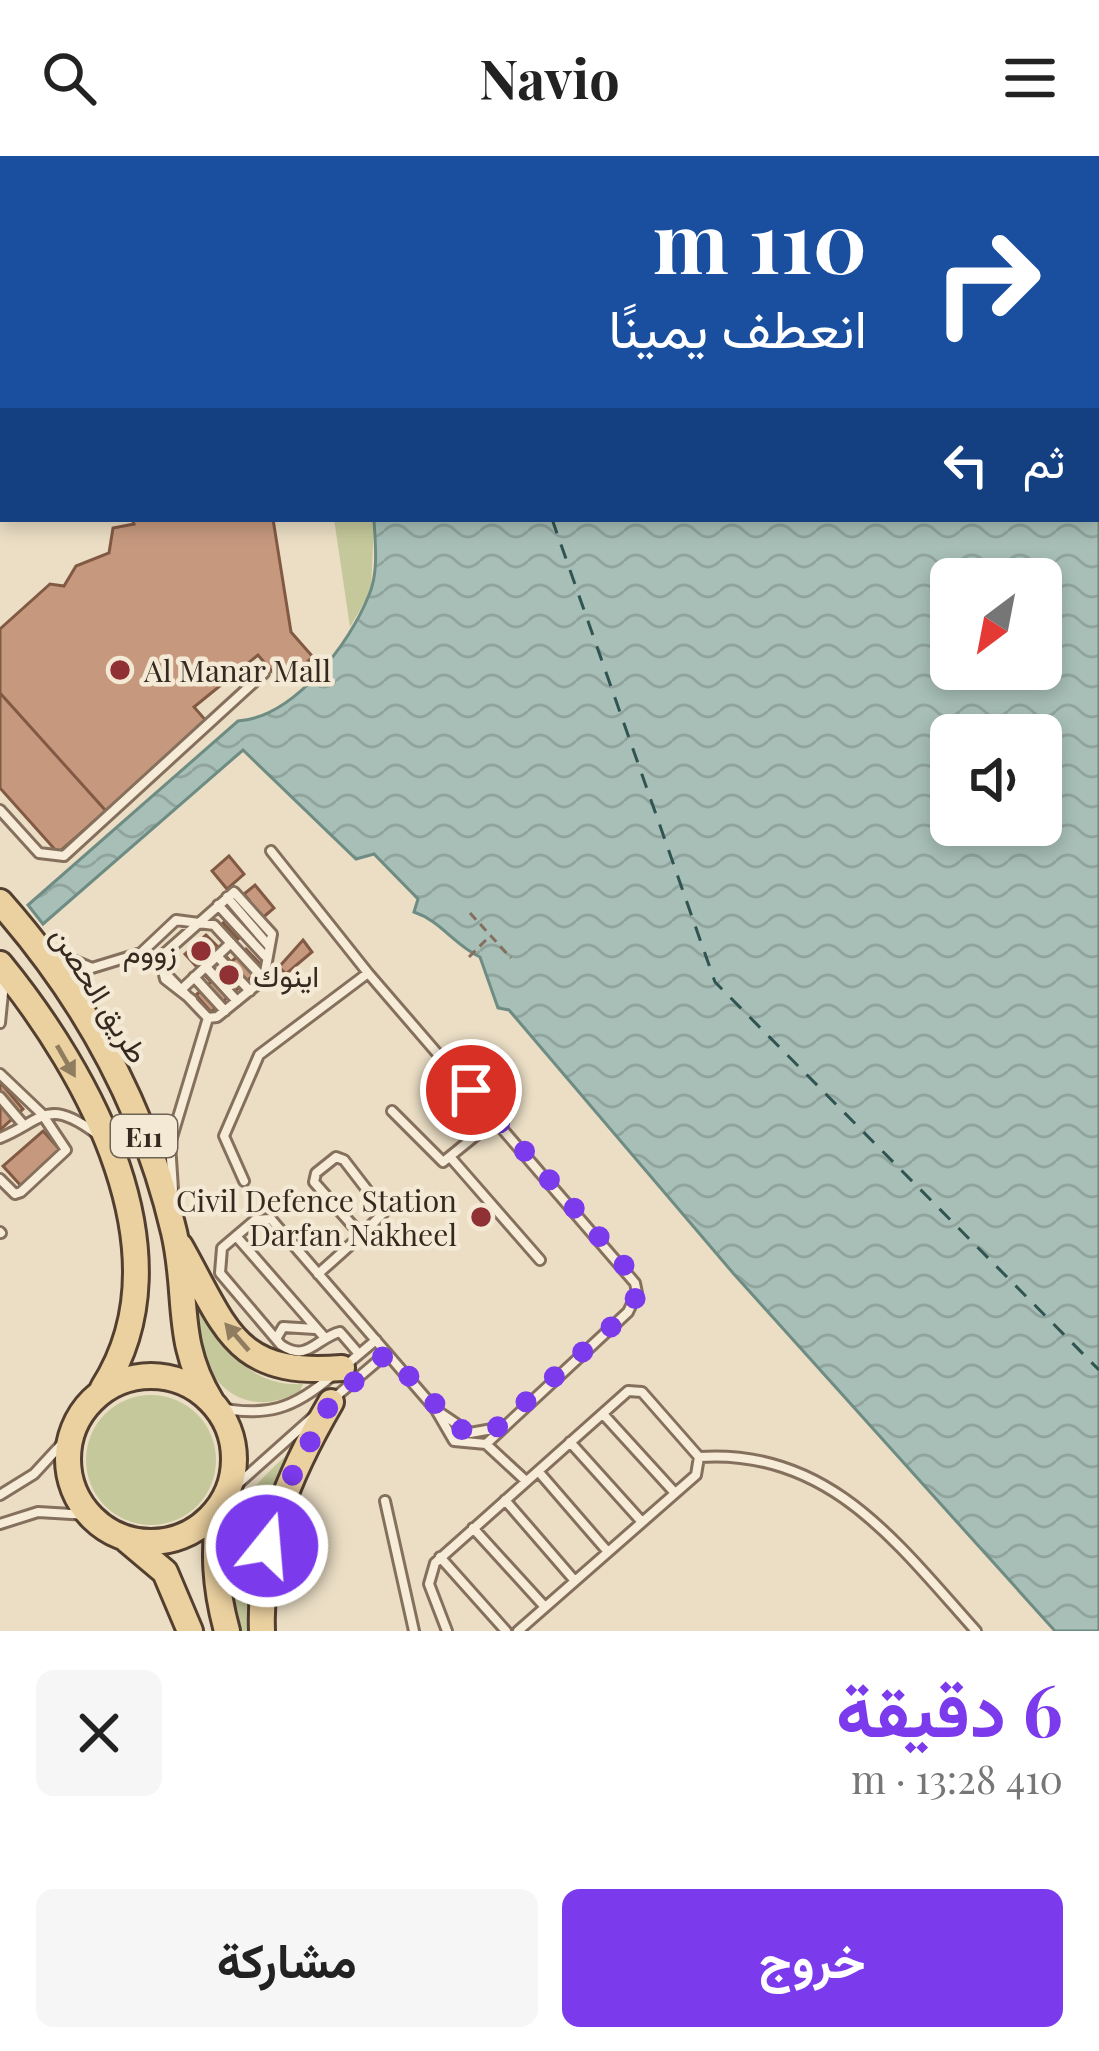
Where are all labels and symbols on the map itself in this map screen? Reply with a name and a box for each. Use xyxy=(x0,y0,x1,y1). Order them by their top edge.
north arrow xyxy=(930,558,1062,690)
place label: Al Manar Mall xyxy=(143,650,331,690)
marker: Al Manar Mall xyxy=(107,657,133,683)
street label: طريق الحصن xyxy=(43,918,159,1070)
place label: زووم xyxy=(123,931,177,972)
marker: زووم xyxy=(188,938,214,964)
place label: اينوك xyxy=(253,955,319,995)
marker: اينوك xyxy=(216,962,242,988)
pin xyxy=(420,1039,522,1141)
one-way arrow xyxy=(54,1044,75,1078)
road number: E11 xyxy=(111,1115,177,1157)
place label: Civil Defence Station Darfan Nakheel xyxy=(176,1180,457,1254)
marker: Civil Defence Station Darfan Nakheel xyxy=(468,1204,494,1230)
one-way arrow xyxy=(224,1323,251,1352)
position arrow xyxy=(204,1483,330,1609)

